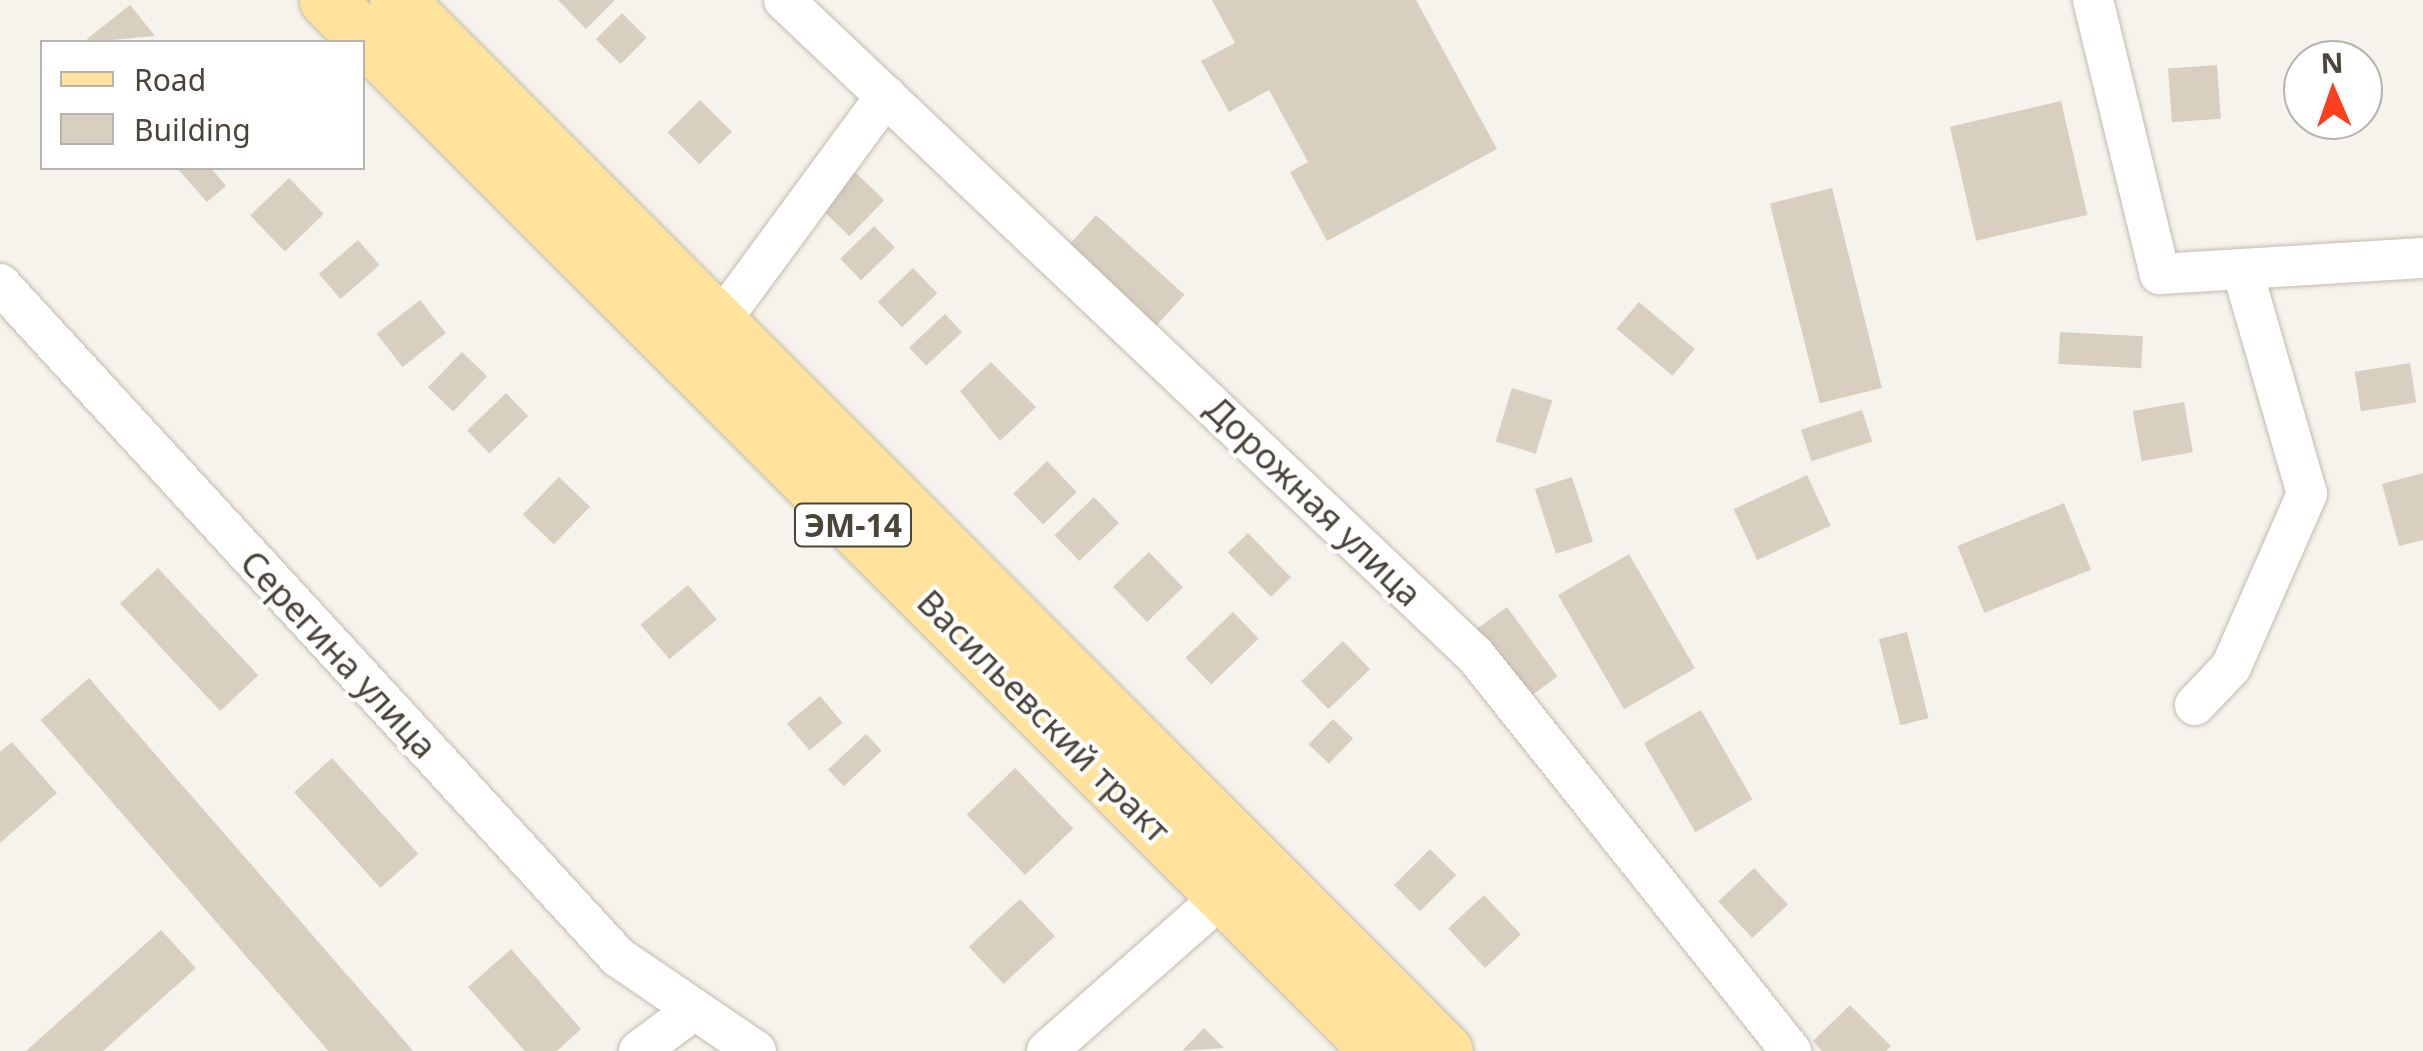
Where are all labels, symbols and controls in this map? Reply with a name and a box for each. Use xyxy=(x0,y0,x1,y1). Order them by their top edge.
legend xyxy=(40,40,365,170)
north arrow xyxy=(2283,40,2383,140)
text: N xyxy=(2320,43,2344,81)
text: Road xyxy=(134,59,206,100)
text: Building xyxy=(134,109,251,150)
street label: Дорожная улица xyxy=(1197,387,1431,615)
road number: ЭМ-14 xyxy=(793,498,913,552)
street label: Серегина улица xyxy=(232,541,446,767)
street label: Васильевский тракт xyxy=(909,581,1179,851)

